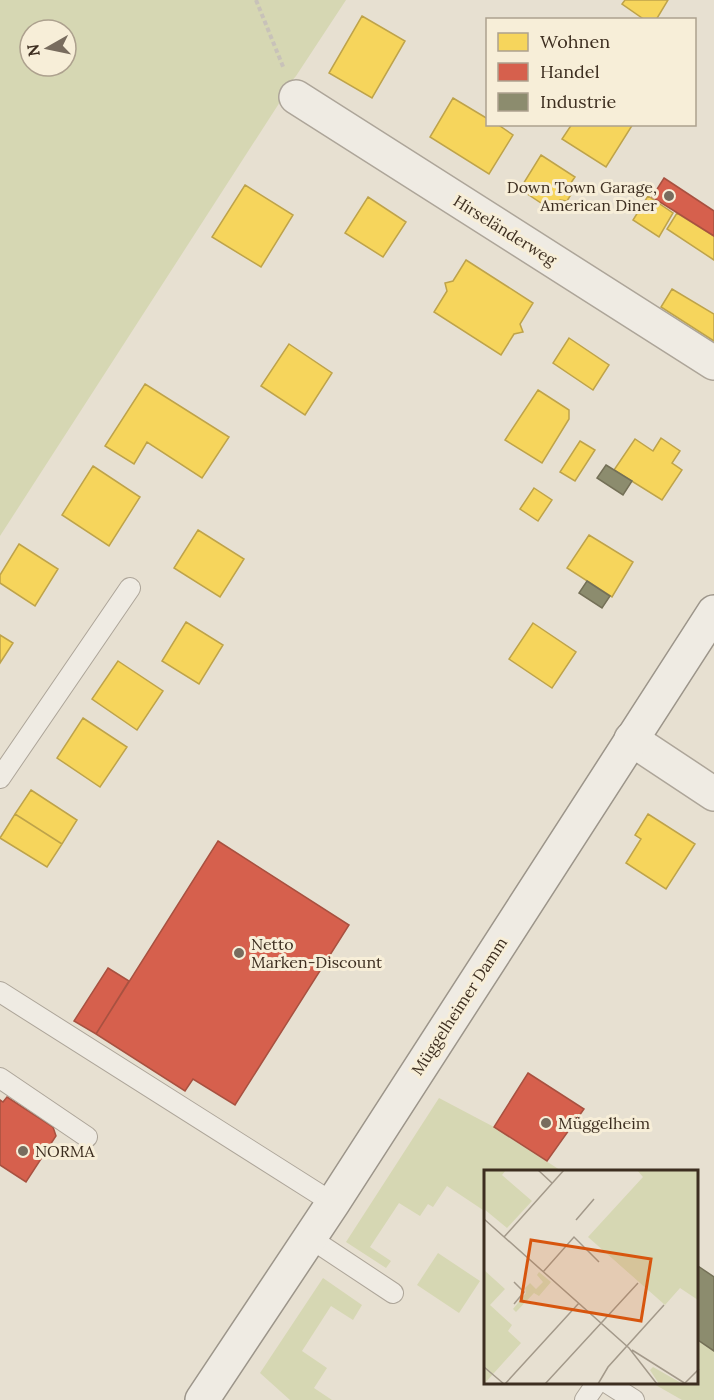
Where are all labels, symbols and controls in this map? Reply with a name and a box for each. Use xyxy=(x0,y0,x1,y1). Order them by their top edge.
north arrow xyxy=(18,18,78,78)
legend xyxy=(486,18,696,126)
text: Wohnen xyxy=(540,30,610,53)
text: N xyxy=(22,43,44,58)
text: Handel xyxy=(540,60,600,83)
text: Industrie xyxy=(540,90,616,113)
place label: Down Town Garage, American Diner xyxy=(507,177,657,215)
marker: Down Town Garage, American Diner xyxy=(662,189,676,203)
street label: Hirseländerweg xyxy=(450,190,561,270)
street label: Müggelheimer Damm xyxy=(407,933,511,1079)
place label: Netto Marken-Discount xyxy=(251,934,383,972)
marker: Netto Marken-Discount xyxy=(232,946,246,960)
place label: Müggelheim xyxy=(558,1113,650,1133)
marker: Müggelheim xyxy=(539,1116,553,1130)
place label: NORMA xyxy=(35,1141,95,1161)
marker: NORMA xyxy=(16,1144,30,1158)
inset map xyxy=(484,1170,699,1385)

